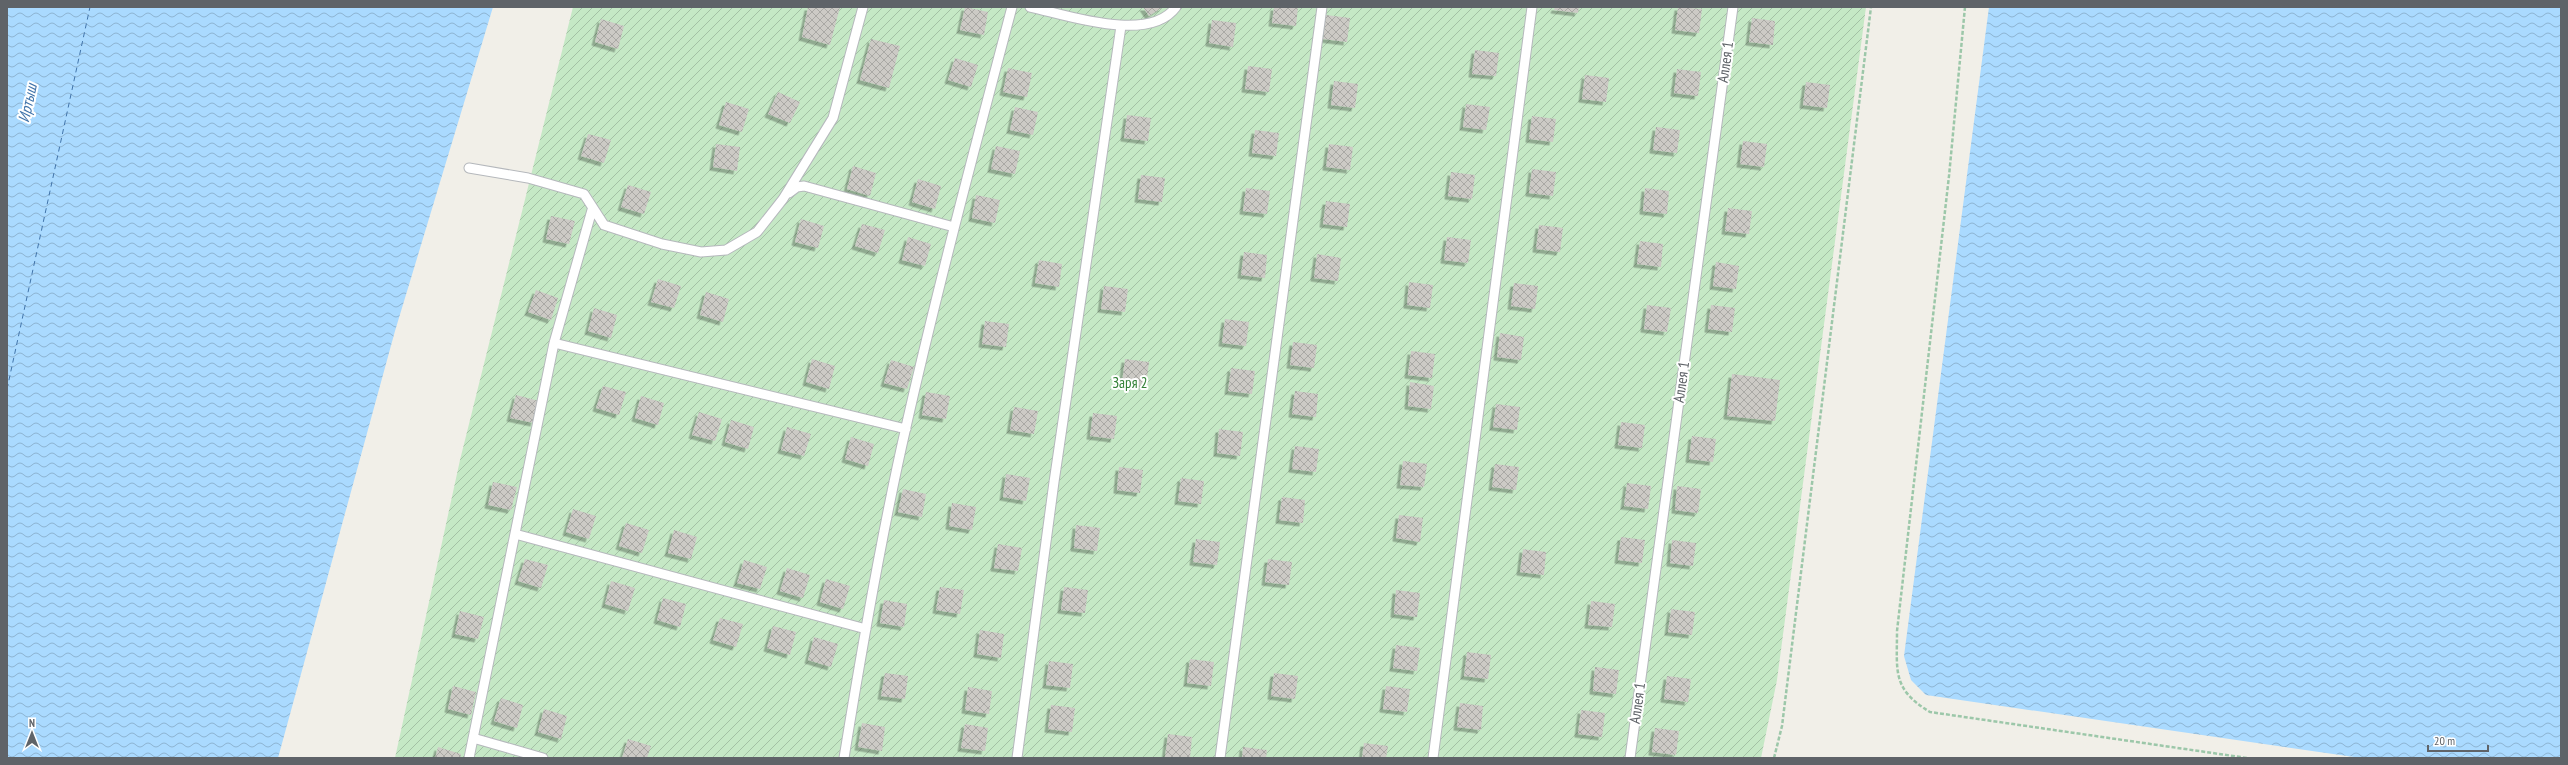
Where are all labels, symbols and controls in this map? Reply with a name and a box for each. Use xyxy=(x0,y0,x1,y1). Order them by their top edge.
street label: Аллея 1 xyxy=(1713,40,1737,84)
water label: Иртыш xyxy=(13,81,41,124)
street label: Аллея 1 xyxy=(1669,360,1693,404)
park label: Заря 2 xyxy=(1113,373,1147,392)
street label: Аллея 1 xyxy=(1625,681,1649,725)
north arrow xyxy=(12,713,52,753)
text: N xyxy=(29,716,35,730)
scale bar xyxy=(2428,727,2488,753)
text: 20 m xyxy=(2434,733,2455,748)

